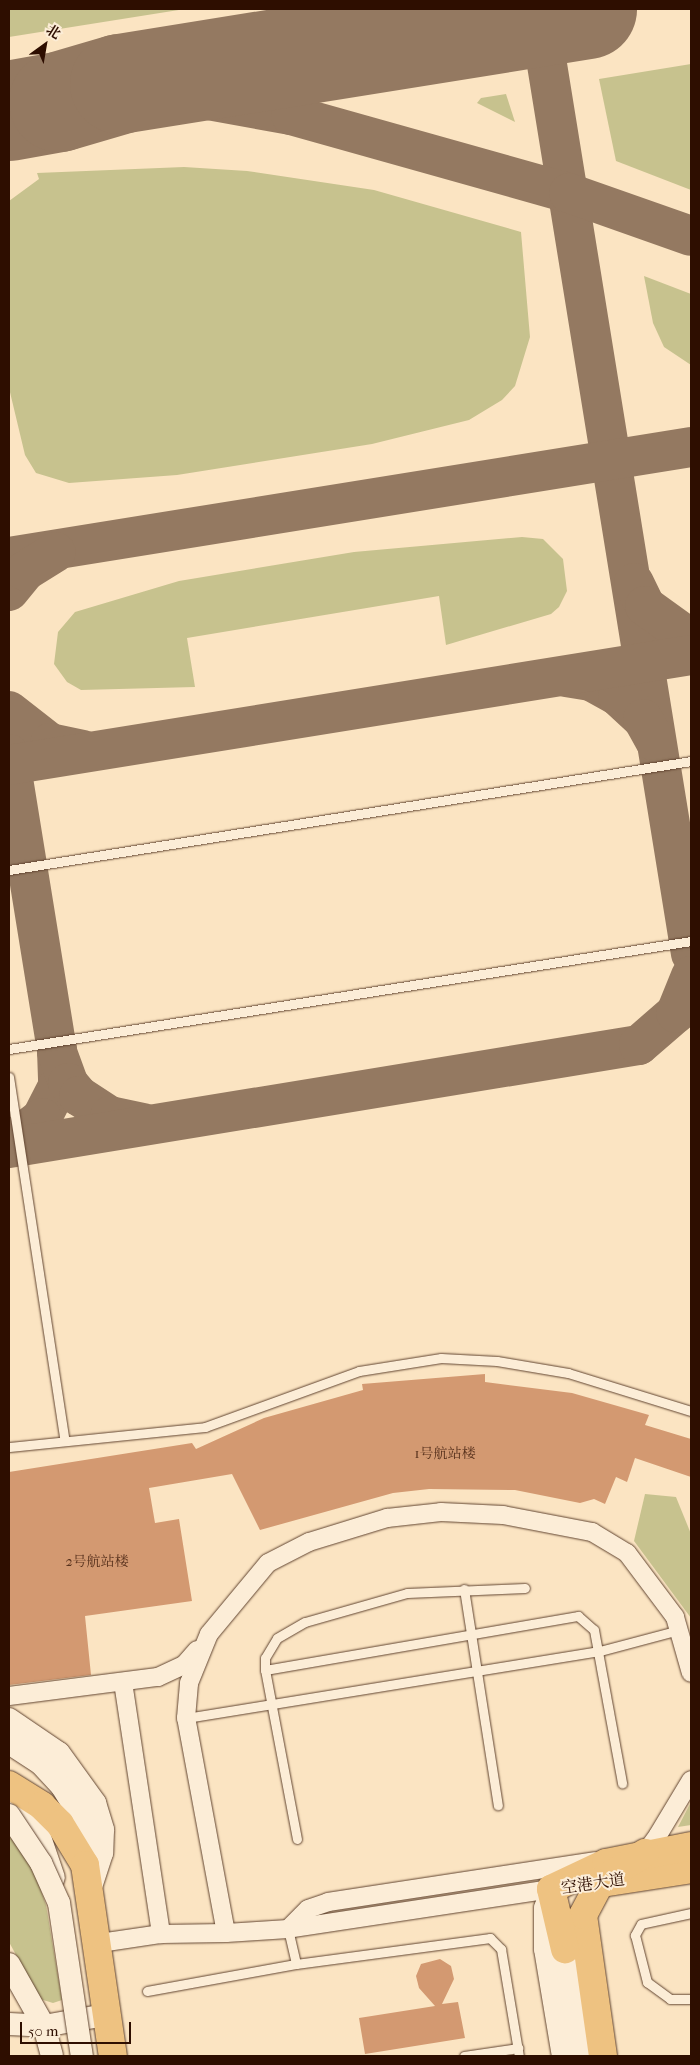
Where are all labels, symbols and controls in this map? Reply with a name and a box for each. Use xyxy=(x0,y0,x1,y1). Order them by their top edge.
north arrow xyxy=(20,20,70,70)
text: 北 xyxy=(43,21,64,43)
house number: 1号航站楼 xyxy=(415,1446,475,1462)
house number: 2号航站楼 xyxy=(65,1554,129,1570)
street label: 空港大道 xyxy=(560,1870,626,1898)
scale bar xyxy=(22,2012,134,2044)
text: 50 m xyxy=(28,2022,58,2040)

